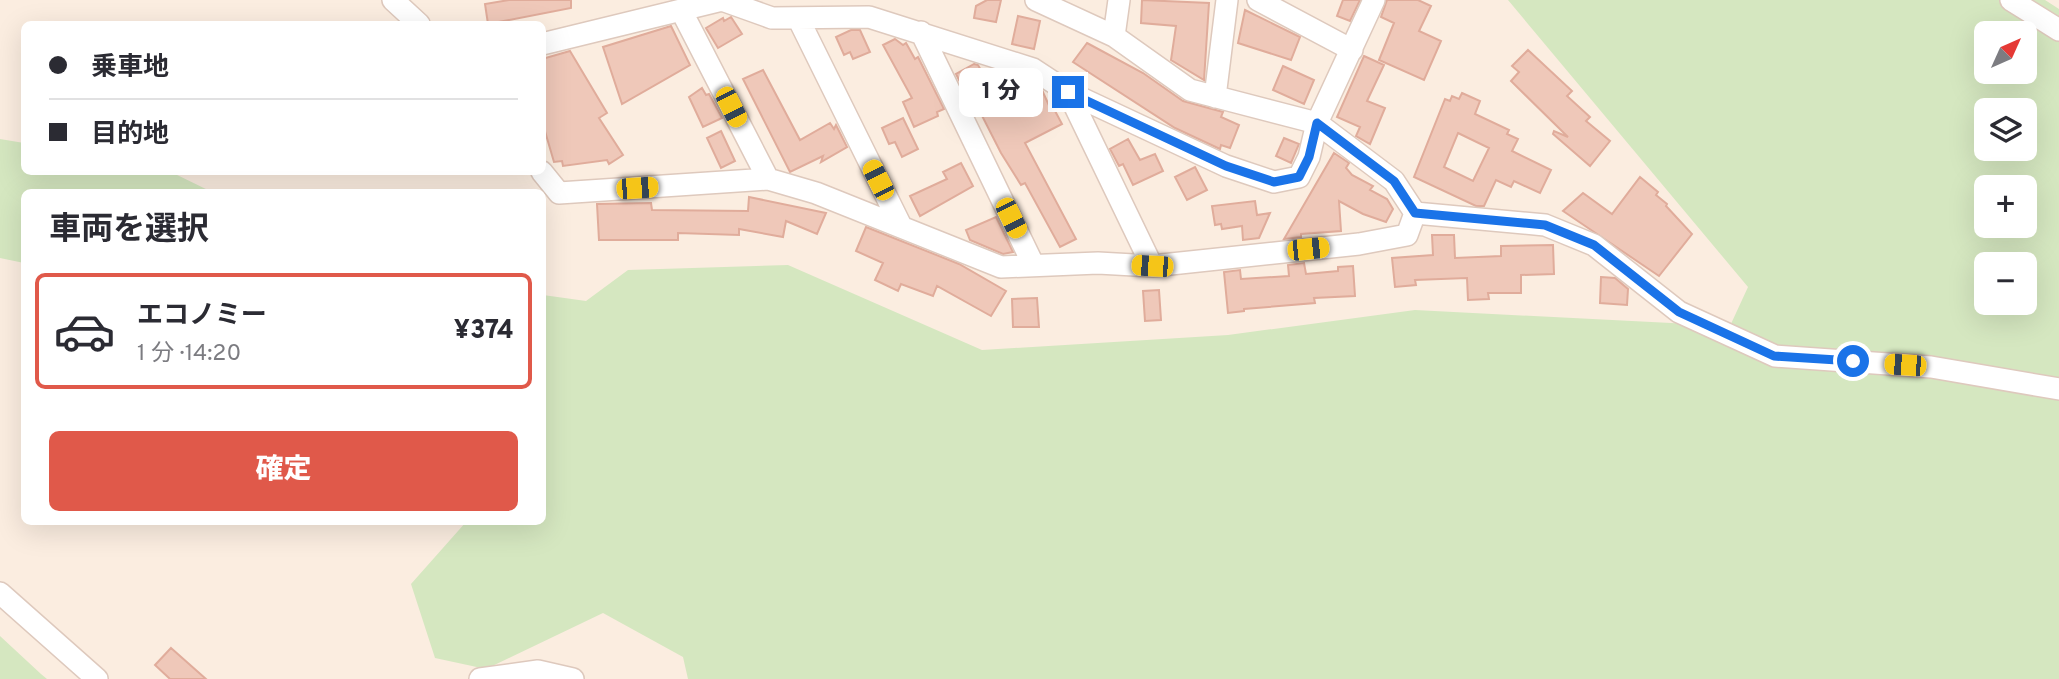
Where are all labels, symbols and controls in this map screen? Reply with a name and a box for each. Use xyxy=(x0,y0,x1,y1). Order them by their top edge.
north arrow xyxy=(1974,21,2037,84)
map controls xyxy=(1974,21,2037,315)
text: 乗車地 xyxy=(91,52,169,85)
callout: 1 分 xyxy=(960,68,1044,116)
route end xyxy=(1052,76,1084,108)
text: 1 分 xyxy=(982,78,1020,107)
car xyxy=(713,84,750,130)
button: layers xyxy=(1974,98,2037,161)
text: 目的地 xyxy=(91,119,169,152)
car xyxy=(860,157,897,203)
button: + xyxy=(1974,175,2037,238)
car xyxy=(616,176,659,200)
car xyxy=(993,195,1030,241)
text: 車両を選択 xyxy=(49,211,209,251)
car xyxy=(1287,236,1330,262)
button: − xyxy=(1974,252,2037,315)
car xyxy=(1131,254,1174,278)
icon: car xyxy=(53,300,116,363)
text: エコノミー xyxy=(137,300,267,333)
text: ¥374 xyxy=(454,315,514,348)
text: 1 分 · 14:20 xyxy=(137,340,241,369)
route start xyxy=(1837,345,1869,377)
car xyxy=(1884,353,1927,377)
button: 確定 xyxy=(49,431,518,511)

